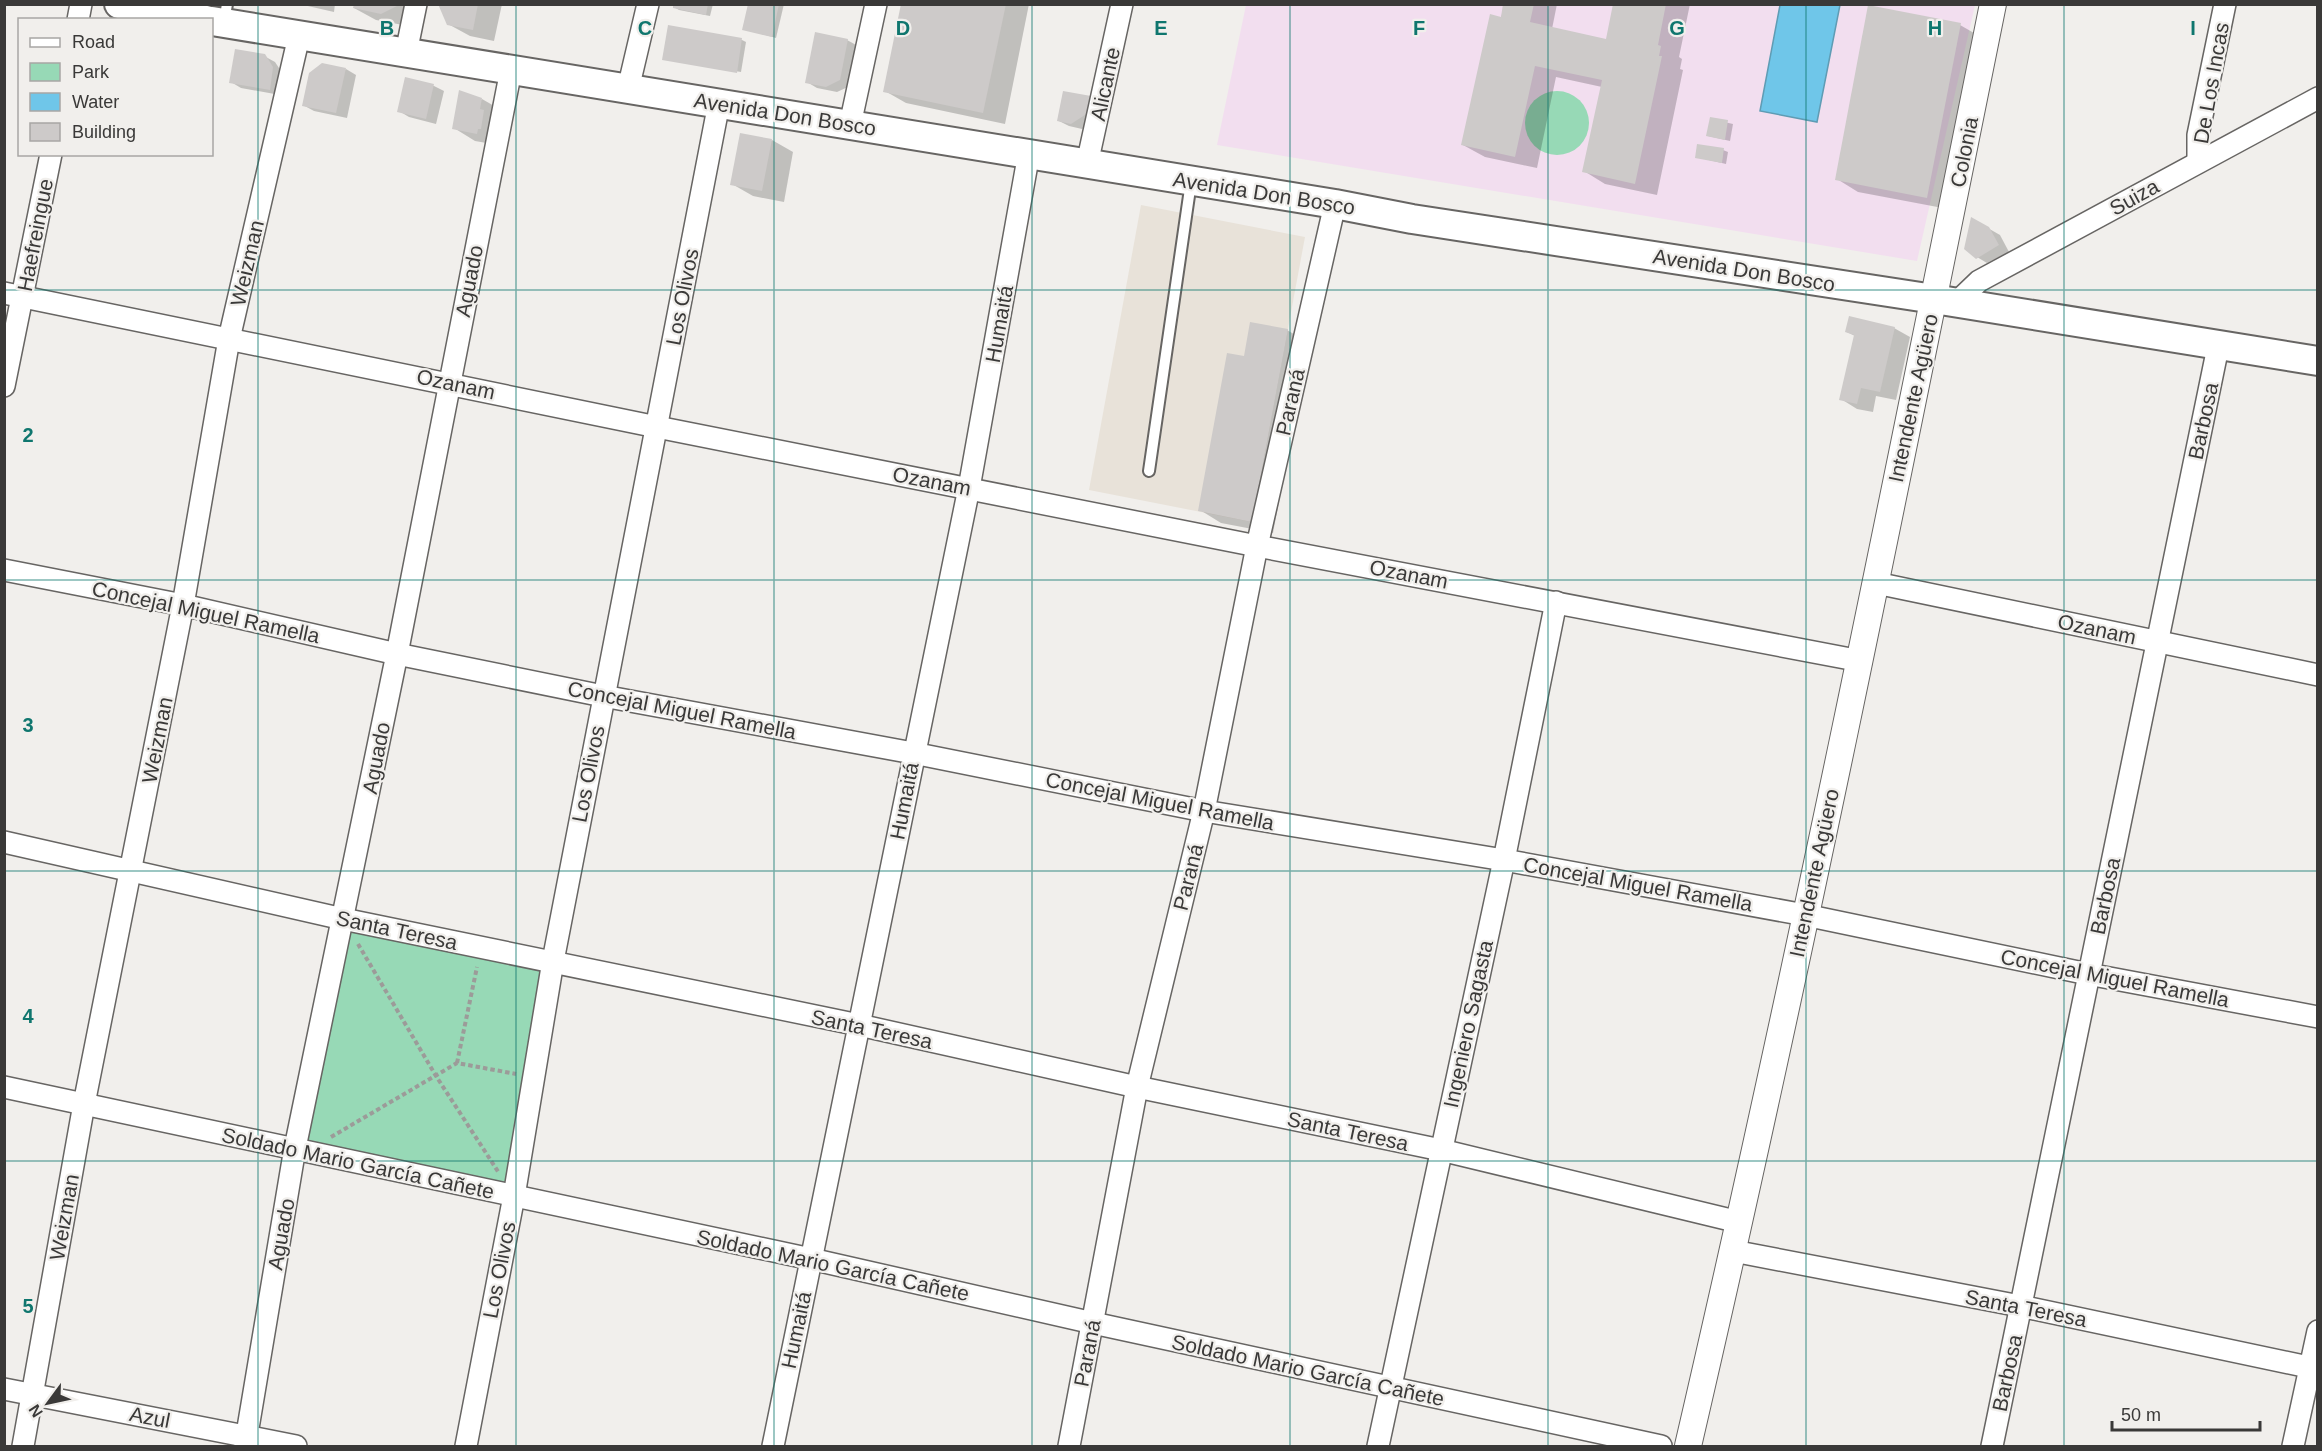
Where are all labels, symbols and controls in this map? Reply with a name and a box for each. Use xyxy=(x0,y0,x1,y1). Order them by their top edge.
text: B xyxy=(380,17,394,39)
text: C xyxy=(638,17,652,39)
text: D xyxy=(896,17,910,39)
text: E xyxy=(1154,17,1168,39)
text: F xyxy=(1413,17,1425,39)
text: G xyxy=(1669,17,1685,39)
text: H xyxy=(1928,17,1942,39)
legend xyxy=(18,18,213,156)
street label: De Los Incas xyxy=(2188,20,2234,146)
text: Road xyxy=(72,32,115,52)
street label: Alicante xyxy=(1086,45,1124,123)
text: Park xyxy=(72,62,110,82)
street label: Avenida Don Bosco xyxy=(692,88,878,140)
text: Water xyxy=(72,92,119,112)
street label: Colonia xyxy=(1946,115,1982,189)
text: Building xyxy=(72,122,136,142)
street label: Avenida Don Bosco xyxy=(1171,167,1357,219)
street label: Suiza xyxy=(2105,174,2163,220)
street label: Haefreingue xyxy=(13,177,57,293)
street label: Weizman xyxy=(226,218,268,308)
street label: Aguado xyxy=(451,243,487,319)
street label: Avenida Don Bosco xyxy=(1651,244,1837,296)
street label: Los Olivos xyxy=(661,247,703,347)
street label: Humaitá xyxy=(981,283,1017,365)
street label: Intendente Agüero xyxy=(1884,312,1942,484)
street label: Ozanam xyxy=(415,364,497,404)
street label: Paraná xyxy=(1271,366,1309,438)
street label: Barbosa xyxy=(2184,380,2222,462)
text: 2 xyxy=(22,424,34,446)
street label: Ozanam xyxy=(891,462,973,500)
street label: Ozanam xyxy=(1368,555,1450,593)
street label: Concejal Miguel Ramella xyxy=(90,577,322,647)
street label: Ozanam xyxy=(2056,609,2138,649)
street label: Concejal Miguel Ramella xyxy=(566,677,799,744)
street label: Weizman xyxy=(137,695,177,785)
text: 3 xyxy=(22,714,34,736)
street label: Aguado xyxy=(358,720,394,796)
street label: Los Olivos xyxy=(567,724,609,824)
street label: Humaitá xyxy=(885,760,923,842)
street label: Concejal Miguel Ramella xyxy=(1044,768,1277,835)
street label: Intendente Agüero xyxy=(1785,787,1843,959)
street label: Paraná xyxy=(1169,841,1207,913)
street label: Concejal Miguel Ramella xyxy=(1522,853,1755,916)
street label: Barbosa xyxy=(2086,855,2124,937)
street label: Santa Teresa xyxy=(334,906,460,954)
street label: Ingeniero Sagasta xyxy=(1439,938,1497,1110)
street label: Concejal Miguel Ramella xyxy=(1999,945,2232,1012)
text: 4 xyxy=(22,1005,34,1027)
street label: Santa Teresa xyxy=(809,1005,935,1053)
street label: Santa Teresa xyxy=(1285,1107,1411,1155)
street label: Soldado Mario García Cañete xyxy=(220,1123,496,1203)
street label: Weizman xyxy=(45,1172,83,1262)
street label: Aguado xyxy=(263,1196,299,1272)
street label: Los Olivos xyxy=(478,1220,520,1320)
street label: Soldado Mario García Cañete xyxy=(695,1225,971,1305)
street label: Santa Teresa xyxy=(1963,1285,2089,1331)
street label: Humaitá xyxy=(777,1289,815,1371)
text: 5 xyxy=(22,1295,34,1317)
street label: Paraná xyxy=(1069,1317,1105,1388)
street label: Soldado Mario García Cañete xyxy=(1170,1330,1446,1410)
street label: Barbosa xyxy=(1988,1332,2026,1414)
north arrow xyxy=(18,1373,78,1433)
scale bar xyxy=(2112,1394,2260,1432)
text: N xyxy=(26,1401,46,1420)
street label: Azul xyxy=(128,1402,172,1432)
text: 50 m xyxy=(2121,1405,2161,1425)

